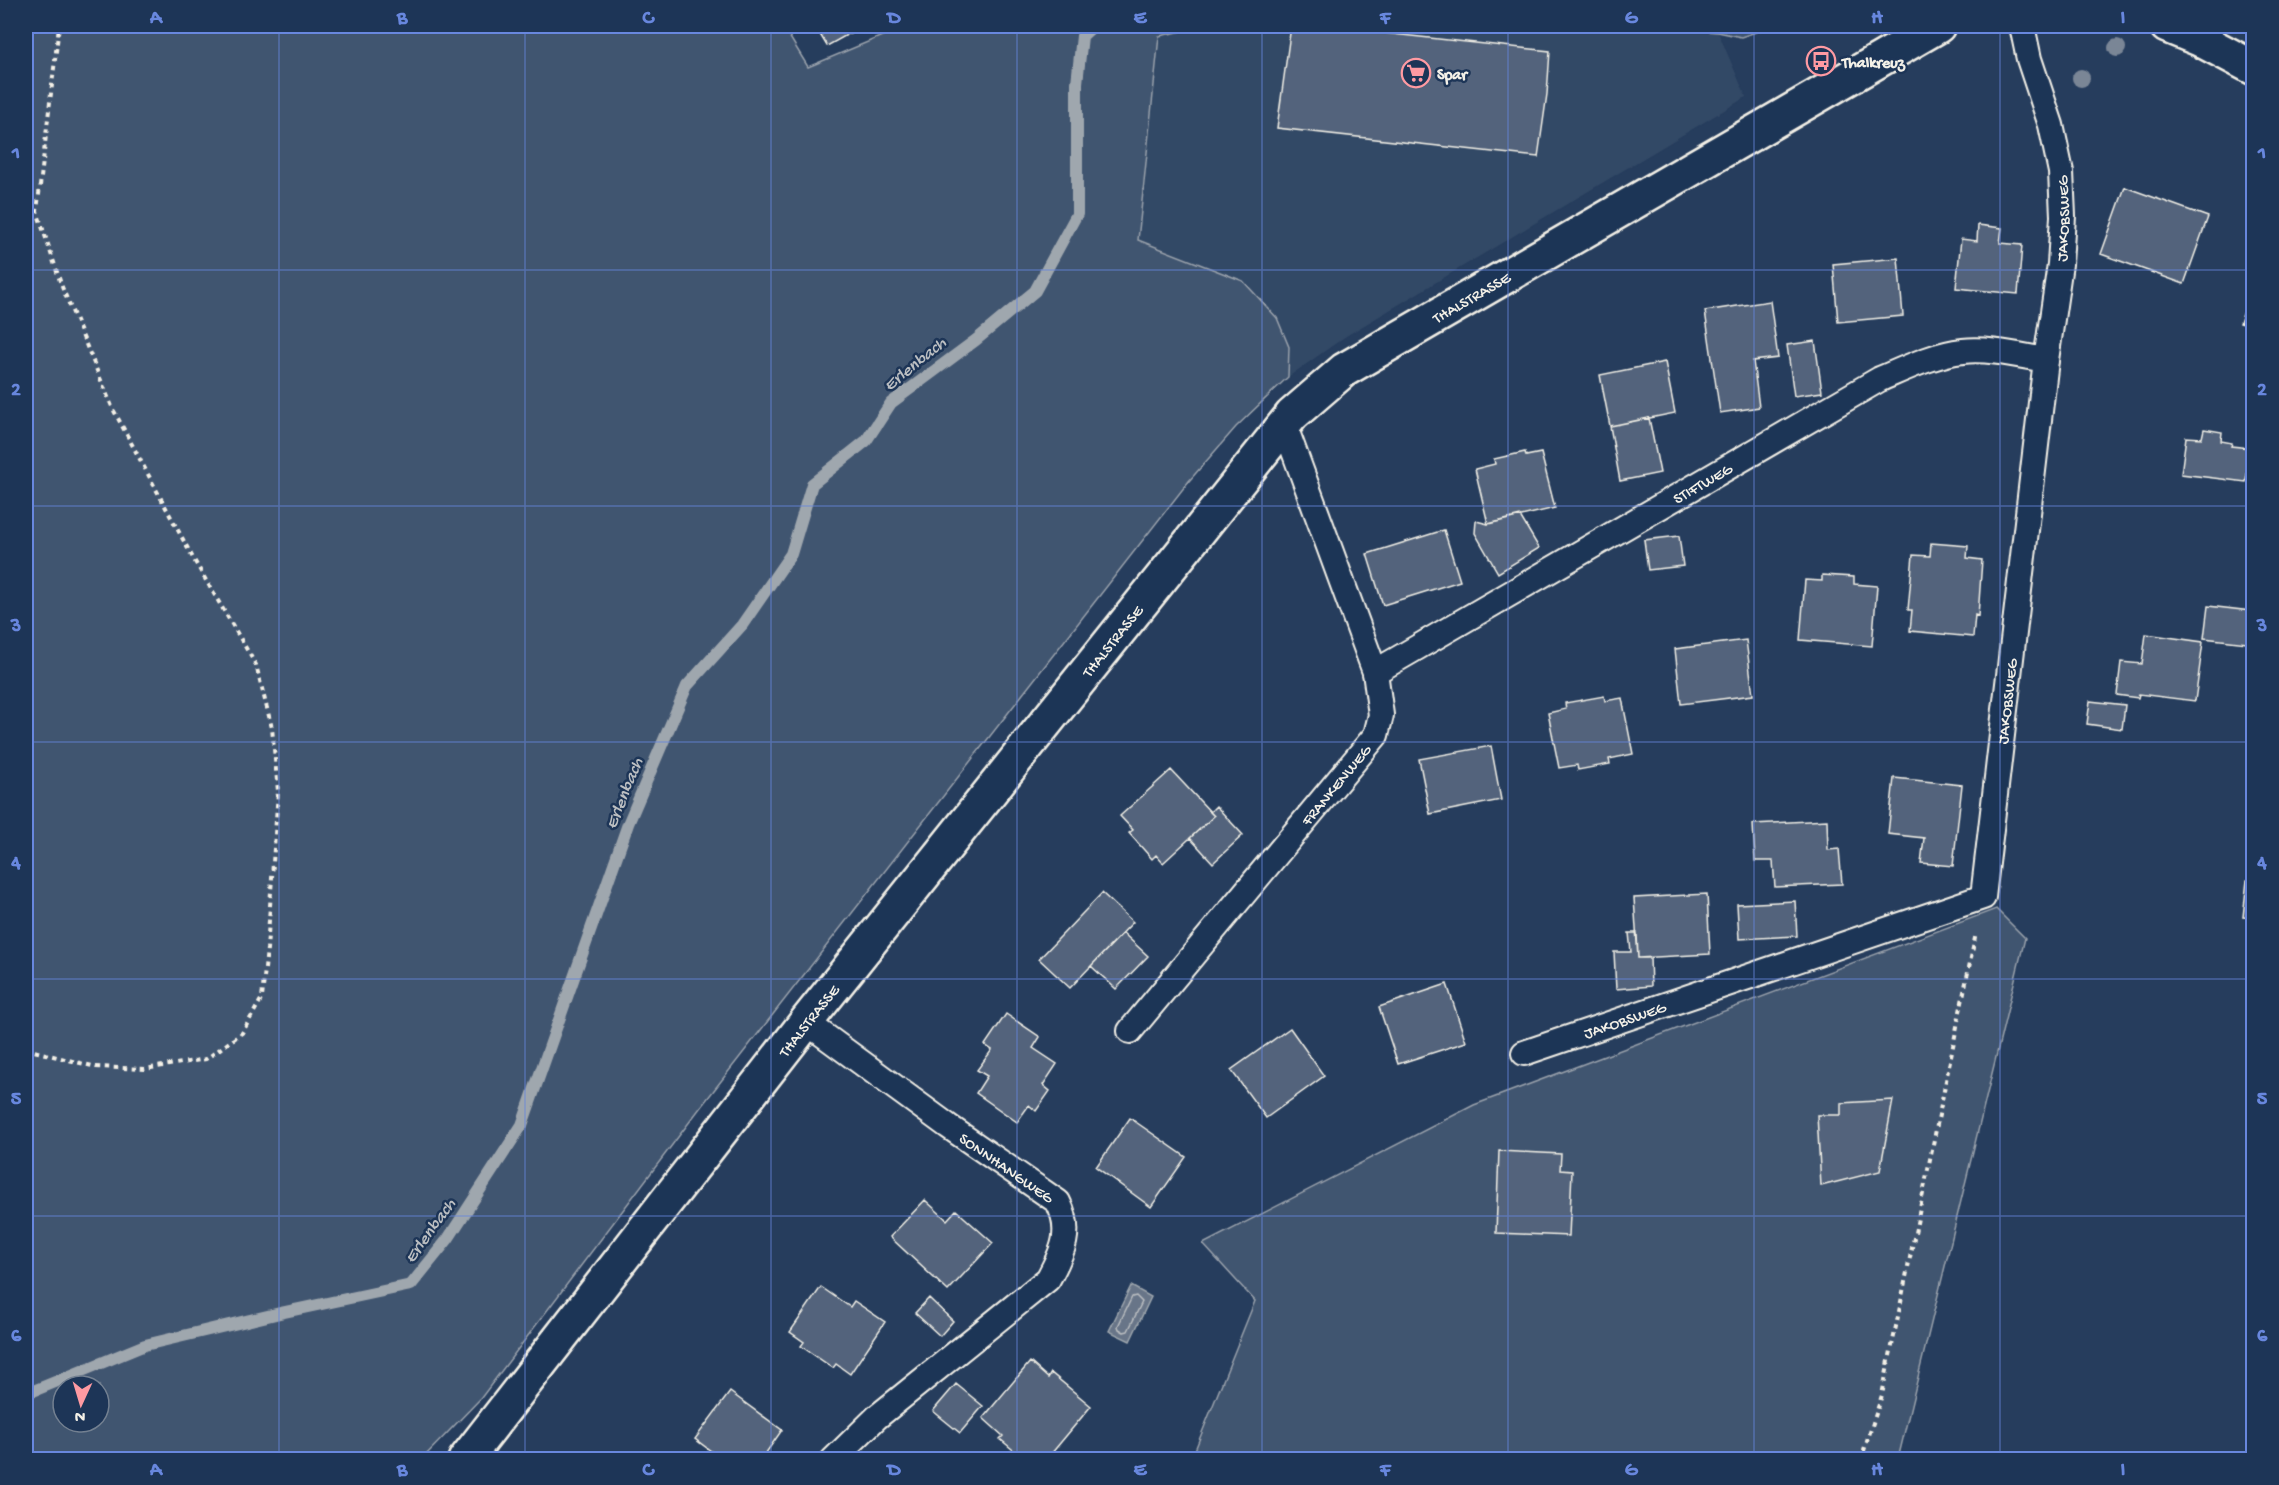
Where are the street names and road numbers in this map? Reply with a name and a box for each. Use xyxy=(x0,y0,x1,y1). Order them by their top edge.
street label: JAKOBSWEG xyxy=(2054,174,2076,262)
street label: THALSTRASSE xyxy=(1429,269,1516,330)
street label: STIFTWEG xyxy=(1671,460,1738,510)
street label: THALSTRASSE xyxy=(1079,602,1149,683)
street label: JAKOBSWEG xyxy=(1995,657,2024,745)
street label: FRANKENWEG xyxy=(1298,741,1378,831)
street label: THALSTRASSE xyxy=(776,981,846,1063)
street label: JAKOBSWEG xyxy=(1582,999,1670,1045)
street label: SONNHANGWEG xyxy=(954,1131,1057,1210)

